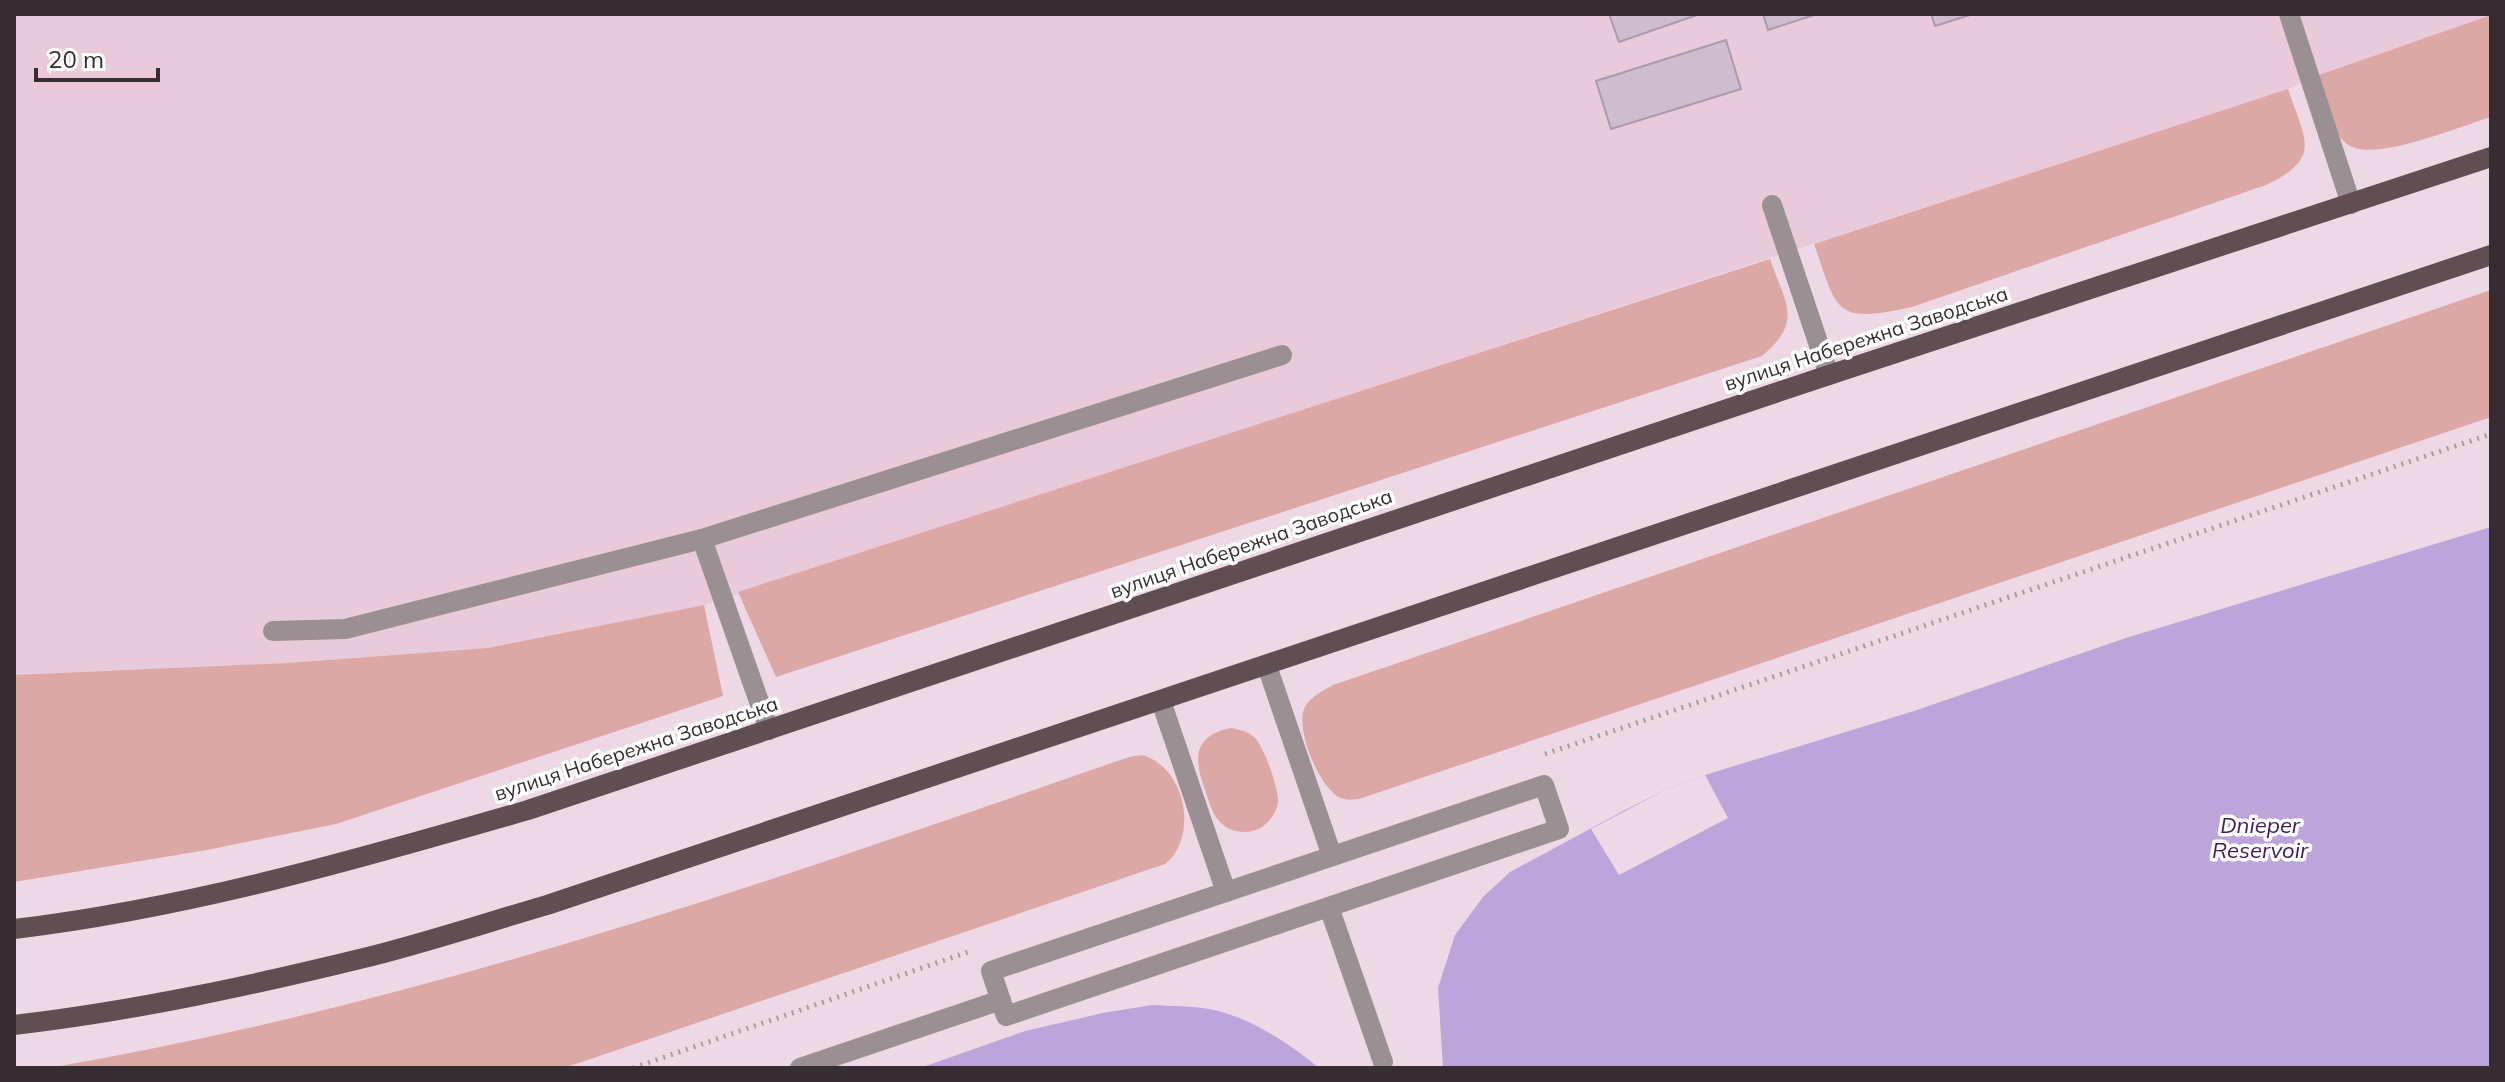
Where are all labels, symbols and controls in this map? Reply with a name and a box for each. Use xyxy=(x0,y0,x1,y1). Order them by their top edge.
scale bar xyxy=(36,32,158,82)
text: 20 m xyxy=(48,44,104,74)
street label: вулиця Набережна Заводська xyxy=(1721,280,2011,396)
street label: вулиця Набережна Заводська xyxy=(1107,483,1395,603)
street label: вулиця Набережна Заводська xyxy=(491,690,781,806)
water label: Dnieper Reservoir xyxy=(2212,811,2309,864)

